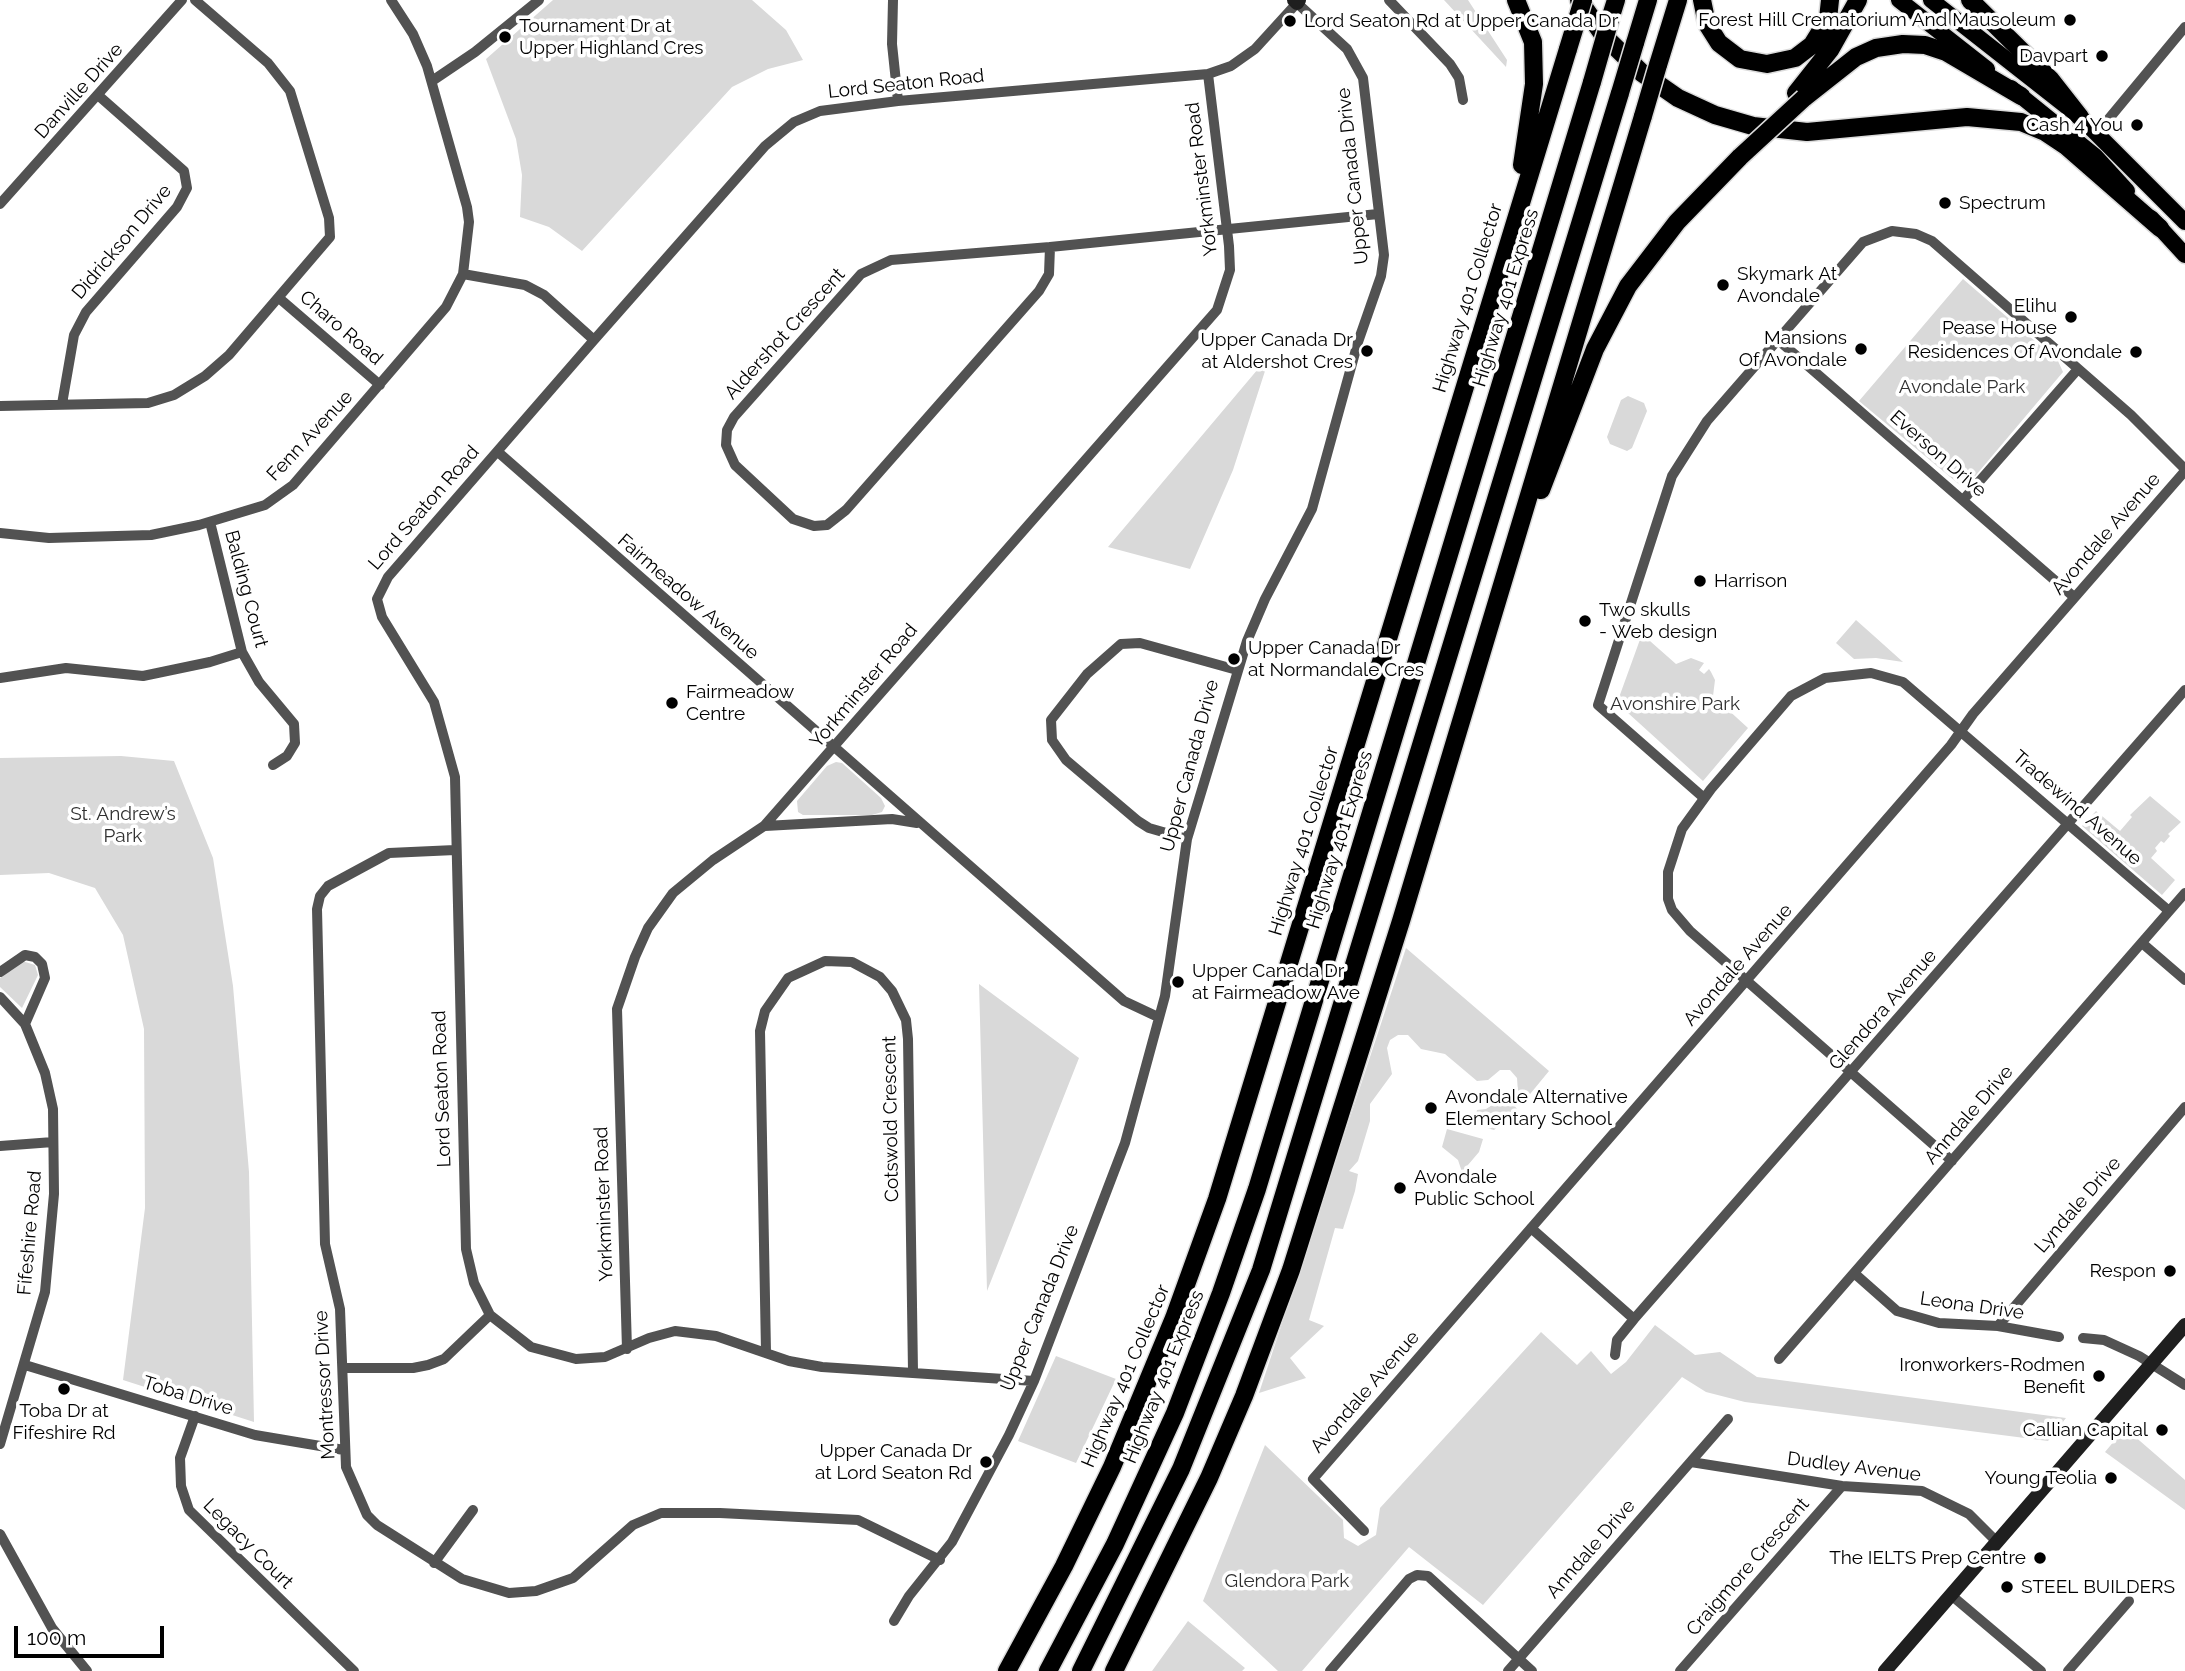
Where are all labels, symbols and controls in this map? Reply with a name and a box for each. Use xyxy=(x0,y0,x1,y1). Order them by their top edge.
place label: Forest Hill Crematorium And Mausoleum xyxy=(1698,9,2056,31)
place label: Lord Seaton Rd at Upper Canada Dr xyxy=(1304,10,1618,32)
marker: Forest Hill Crematorium And Mausoleum xyxy=(2062,12,2078,28)
marker: Lord Seaton Rd at Upper Canada Dr xyxy=(1282,13,1298,29)
place label: Tournament Dr at Upper Highland Cres xyxy=(519,15,703,59)
marker: Tournament Dr at Upper Highland Cres xyxy=(497,29,513,45)
street label: Danville Drive xyxy=(30,39,128,143)
place label: Davpart xyxy=(2019,45,2088,67)
marker: Davpart xyxy=(2094,48,2110,64)
street label: Lord Seaton Road xyxy=(827,64,985,104)
street label: Upper Canada Drive xyxy=(1332,87,1374,265)
street label: Yorkminster Road xyxy=(1181,101,1223,257)
place label: Cash 4 You xyxy=(2026,114,2123,136)
marker: Cash 4 You xyxy=(2129,117,2145,133)
street label: Didrickson Drive xyxy=(67,180,177,304)
place label: Spectrum xyxy=(1959,192,2046,214)
marker: Spectrum xyxy=(1937,195,1953,211)
street label: Highway 401 Collector xyxy=(1428,201,1508,395)
street label: Highway 401 Express xyxy=(1468,206,1544,390)
place label: Skymark At Avondale xyxy=(1737,263,1837,307)
street label: Aldershot Crescent xyxy=(720,264,850,404)
marker: Skymark At Avondale xyxy=(1715,277,1731,293)
street label: Charo Road xyxy=(295,286,387,370)
place label: Elihu Pease House xyxy=(1942,295,2057,339)
marker: Elihu Pease House xyxy=(2063,309,2079,325)
place label: Mansions Of Avondale xyxy=(1739,327,1847,371)
place label: Upper Canada Dr at Aldershot Cres xyxy=(1201,329,1353,373)
marker: Mansions Of Avondale xyxy=(1853,341,1869,357)
place label: Residences Of Avondale xyxy=(1908,341,2122,363)
marker: Upper Canada Dr at Aldershot Cres xyxy=(1359,343,1375,359)
marker: Residences Of Avondale xyxy=(2128,344,2144,360)
park label: Avondale Park xyxy=(1899,376,2025,398)
street label: Fenn Avenue xyxy=(262,386,358,486)
street label: Everson Drive xyxy=(1885,406,1991,502)
street label: Lord Seaton Road xyxy=(364,441,484,575)
street label: Avondale Avenue xyxy=(2047,468,2165,600)
street label: Balding Court xyxy=(219,528,273,650)
street label: Fairmeadow Avenue xyxy=(613,529,763,665)
place label: Harrison xyxy=(1714,570,1787,592)
marker: Harrison xyxy=(1692,573,1708,589)
place label: Two skulls - Web design xyxy=(1599,599,1717,643)
marker: Two skulls - Web design xyxy=(1577,613,1593,629)
street label: Yorkminster Road xyxy=(805,619,923,753)
place label: Upper Canada Dr at Normandale Cres xyxy=(1248,637,1424,681)
marker: Upper Canada Dr at Normandale Cres xyxy=(1226,651,1242,667)
street label: Upper Canada Drive xyxy=(1156,677,1224,855)
place label: Fairmeadow Centre xyxy=(686,681,794,725)
park label: Avonshire Park xyxy=(1610,693,1740,715)
marker: Fairmeadow Centre xyxy=(664,695,680,711)
street label: Highway 401 Collector xyxy=(1264,744,1344,938)
street label: Tradewind Avenue xyxy=(2008,746,2146,870)
street label: Highway 401 Express xyxy=(1302,748,1378,932)
park label: St. Andrew’s Park xyxy=(70,803,176,847)
street label: Avondale Avenue xyxy=(1679,899,1797,1031)
street label: Glendora Avenue xyxy=(1824,945,1942,1075)
place label: Upper Canada Dr at Fairmeadow Ave xyxy=(1192,960,1360,1004)
marker: Upper Canada Dr at Fairmeadow Ave xyxy=(1170,974,1186,990)
street label: Lord Seaton Road xyxy=(428,1010,456,1168)
street label: Cotswold Crescent xyxy=(878,1036,904,1202)
street label: Anndale Drive xyxy=(1920,1061,2018,1169)
place label: Avondale Alternative Elementary School xyxy=(1445,1086,1628,1130)
marker: Avondale Alternative Elementary School xyxy=(1423,1100,1439,1116)
street label: Yorkminster Road xyxy=(590,1126,618,1282)
street label: Lyndale Drive xyxy=(2030,1152,2126,1258)
place label: Avondale Public School xyxy=(1414,1166,1534,1210)
street label: Fifeshire Road xyxy=(13,1170,47,1296)
marker: Avondale Public School xyxy=(1392,1180,1408,1196)
street label: Upper Canada Drive xyxy=(996,1221,1084,1395)
place label: Respon xyxy=(2089,1260,2156,1282)
marker: Respon xyxy=(2162,1263,2178,1279)
street label: Highway 401 Collector xyxy=(1077,1281,1175,1471)
street label: Highway 401 Express xyxy=(1119,1287,1209,1467)
street label: Leona Drive xyxy=(1918,1287,2026,1325)
street label: Montressor Drive xyxy=(310,1310,340,1460)
street label: Avondale Avenue xyxy=(1306,1326,1424,1458)
place label: Ironworkers-Rodmen Benefit xyxy=(1899,1354,2085,1398)
marker: Ironworkers-Rodmen Benefit xyxy=(2091,1368,2107,1384)
street label: Toba Drive xyxy=(140,1371,236,1421)
marker: Toba Dr at Fifeshire Rd xyxy=(56,1381,72,1397)
place label: Toba Dr at Fifeshire Rd xyxy=(12,1400,116,1444)
place label: Callian Capital xyxy=(2023,1419,2148,1441)
marker: Callian Capital xyxy=(2154,1422,2170,1438)
place label: Upper Canada Dr at Lord Seaton Rd xyxy=(815,1440,972,1484)
street label: Dudley Avenue xyxy=(1786,1447,1922,1487)
marker: Upper Canada Dr at Lord Seaton Rd xyxy=(978,1454,994,1470)
place label: Young Teolia xyxy=(1985,1467,2097,1489)
marker: Young Teolia xyxy=(2103,1470,2119,1486)
street label: Craigmore Crescent xyxy=(1682,1493,1814,1641)
street label: Legacy Court xyxy=(198,1494,298,1594)
street label: Anndale Drive xyxy=(1542,1495,1640,1603)
place label: The IELTS Prep Centre xyxy=(1829,1547,2026,1569)
marker: The IELTS Prep Centre xyxy=(2032,1550,2048,1566)
park label: Glendora Park xyxy=(1225,1570,1349,1592)
place label: STEEL BUILDERS xyxy=(2021,1576,2175,1598)
marker: STEEL BUILDERS xyxy=(1999,1579,2015,1595)
scale bar xyxy=(18,1612,168,1656)
text: 100 m xyxy=(27,1625,86,1650)

